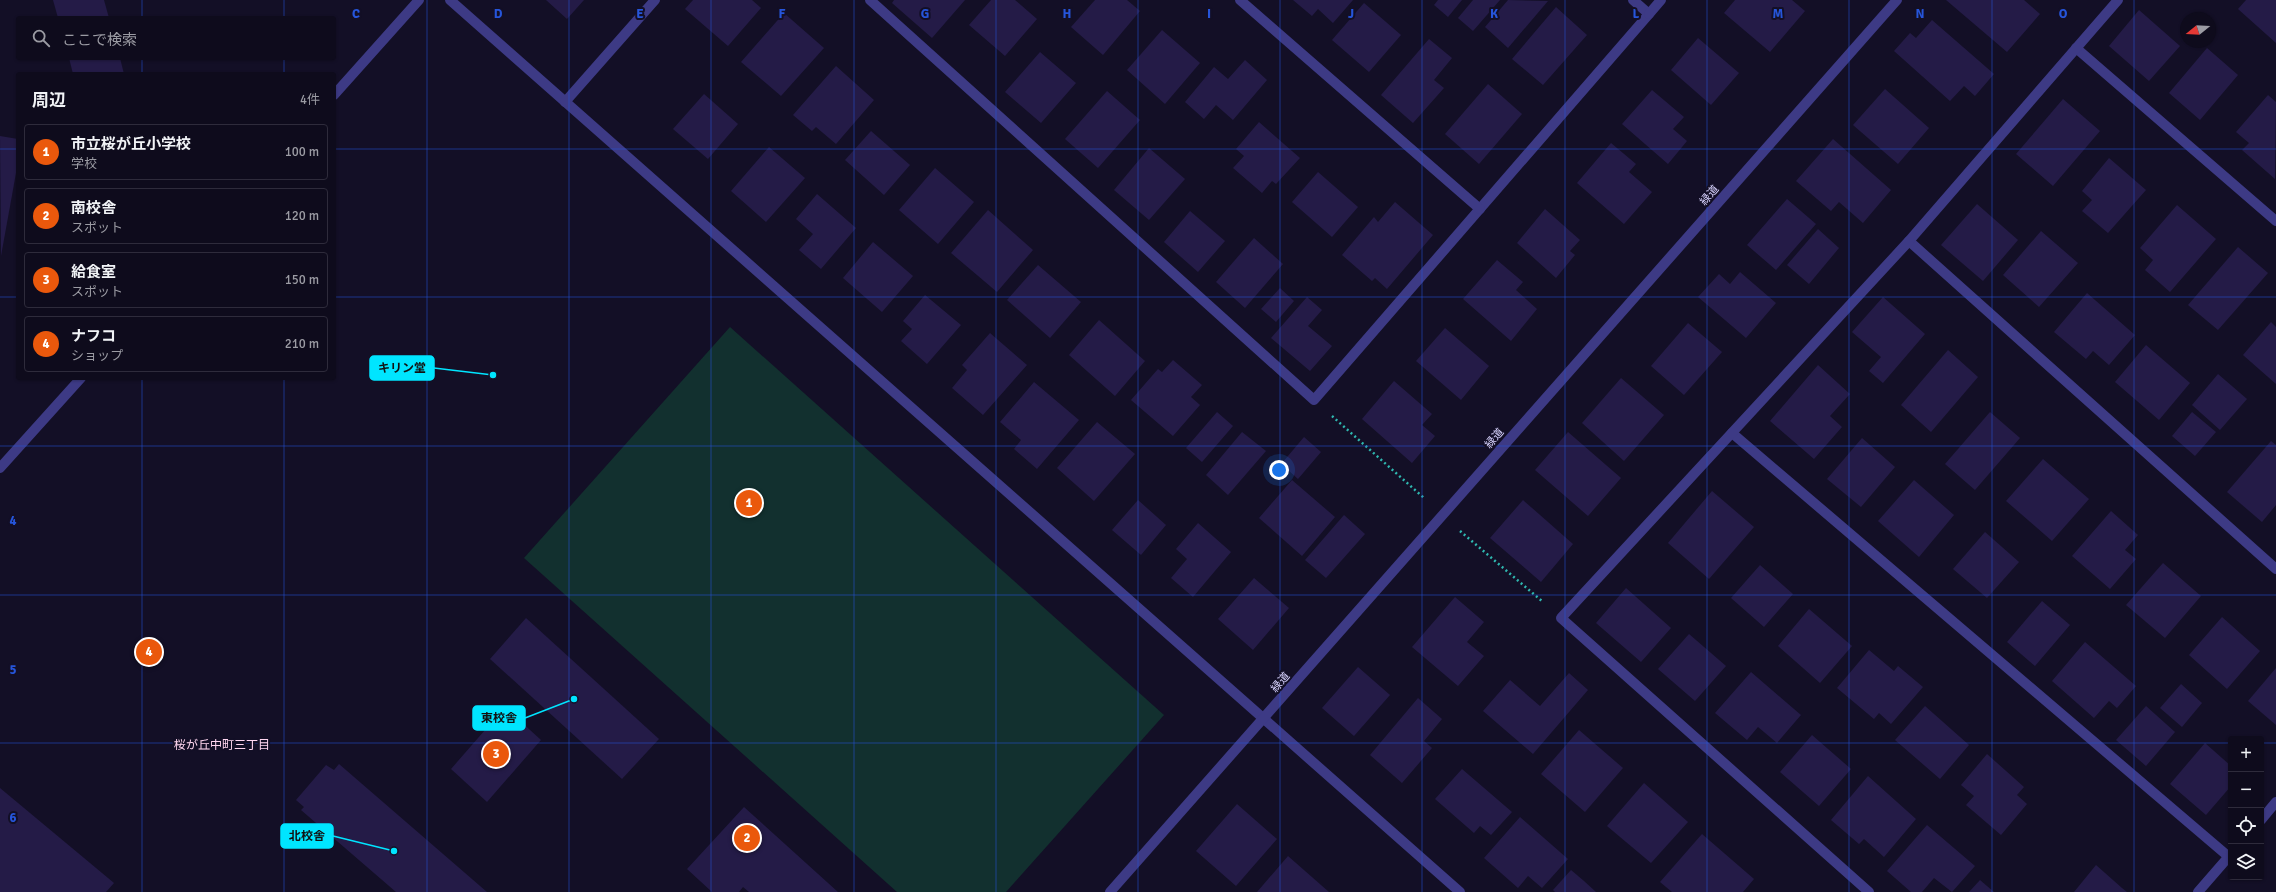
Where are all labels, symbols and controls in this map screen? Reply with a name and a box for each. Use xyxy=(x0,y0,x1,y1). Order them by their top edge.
text: C xyxy=(352,6,360,22)
text: D xyxy=(494,6,503,22)
text: E xyxy=(636,6,644,22)
text: F xyxy=(779,6,786,22)
text: G xyxy=(921,6,929,22)
text: H xyxy=(1063,6,1071,22)
text: I xyxy=(1207,6,1211,22)
text: J xyxy=(1348,6,1354,22)
text: K xyxy=(1490,6,1498,22)
text: L xyxy=(1633,6,1640,22)
text: M xyxy=(1773,6,1784,22)
text: N xyxy=(1915,6,1925,22)
text: O xyxy=(2059,6,2068,22)
north arrow xyxy=(2180,12,2216,48)
search box xyxy=(16,16,336,60)
icon: search xyxy=(30,27,52,49)
text: ここで検索 xyxy=(62,31,137,49)
text: 周辺 xyxy=(32,90,66,111)
text: 4件 xyxy=(300,92,320,108)
text: 市立桜が丘小学校 xyxy=(71,135,191,153)
text: 1 xyxy=(42,144,50,160)
text: 100 m xyxy=(285,144,319,160)
text: 学校 xyxy=(71,156,97,172)
street label: 緑道 xyxy=(1697,183,1721,208)
text: 南校舎 xyxy=(71,199,116,217)
text: 2 xyxy=(42,208,50,224)
text: 120 m xyxy=(285,208,319,224)
text: スポット xyxy=(71,220,123,236)
text: 給食室 xyxy=(71,263,116,281)
text: 3 xyxy=(42,272,50,288)
text: 150 m xyxy=(285,272,319,288)
text: スポット xyxy=(71,284,123,300)
text: ナフコ xyxy=(71,327,116,345)
text: 4 xyxy=(42,336,50,352)
text: 210 m xyxy=(285,336,319,352)
text: ショップ xyxy=(71,348,123,364)
callout: キリン堂 xyxy=(370,356,434,380)
text: キリン堂 xyxy=(378,361,426,376)
street label: 緑道 xyxy=(1482,426,1506,451)
your location xyxy=(1269,460,1289,480)
pin: 1 xyxy=(736,488,762,518)
text: 4 xyxy=(9,513,17,529)
pin: 4 xyxy=(136,637,162,667)
text: 5 xyxy=(9,662,17,678)
street label: 緑道 xyxy=(1268,670,1292,695)
callout: 東校舎 xyxy=(473,706,525,730)
text: 東校舎 xyxy=(481,711,517,726)
map controls xyxy=(2228,736,2264,880)
button: + xyxy=(2228,736,2264,772)
district label: 桜が丘中町三丁目 xyxy=(174,738,270,753)
pin: 3 xyxy=(483,739,509,769)
button: − xyxy=(2228,772,2264,808)
button: locate xyxy=(2228,808,2264,844)
text: 6 xyxy=(9,810,17,826)
pin: 2 xyxy=(734,823,760,853)
callout: 北校舎 xyxy=(281,824,333,848)
text: 北校舎 xyxy=(289,829,325,844)
button: layers xyxy=(2228,844,2264,880)

